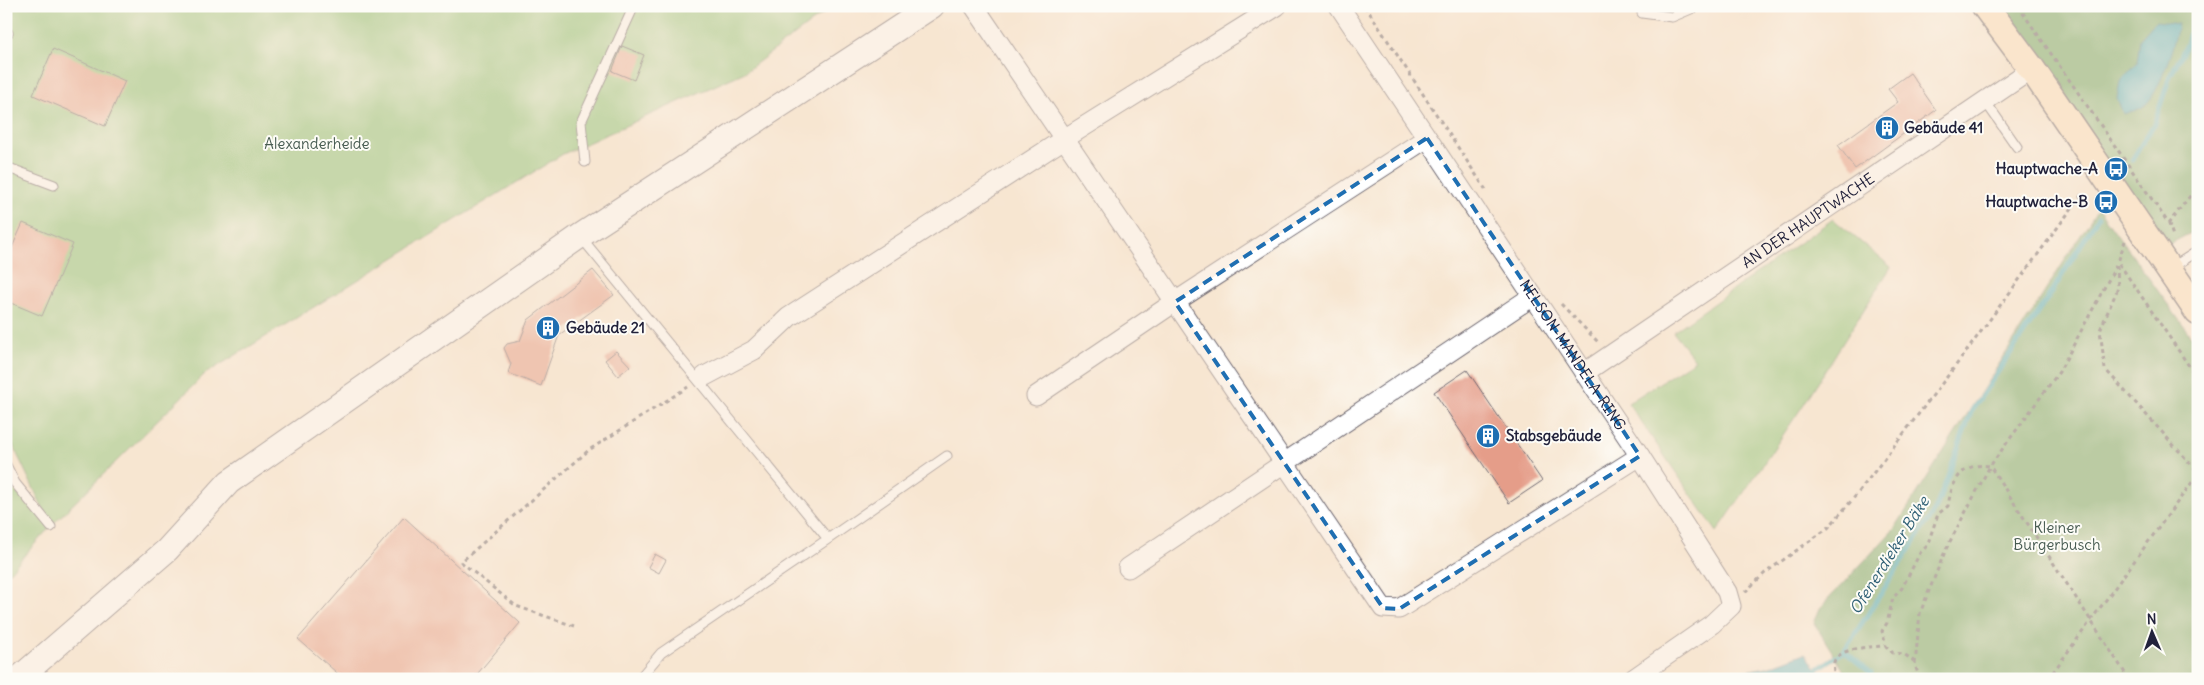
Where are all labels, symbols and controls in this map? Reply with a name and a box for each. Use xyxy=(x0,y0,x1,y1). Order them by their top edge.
building icon: Gebäude 41 xyxy=(1874,115,1900,141)
place label: Gebäude 41 xyxy=(1904,118,1983,137)
park label: Alexanderheide xyxy=(264,134,370,153)
bus stop icon: Hauptwache-A xyxy=(2103,156,2129,182)
place label: Hauptwache-A xyxy=(1996,159,2098,179)
street label: AN DER HAUPTWACHE xyxy=(1738,169,1878,272)
bus stop icon: Hauptwache-B xyxy=(2093,189,2119,215)
place label: Hauptwache-B xyxy=(1986,192,2088,212)
street label: NELSON-MANDELA-RING xyxy=(1516,276,1630,434)
building icon: Gebäude 21 xyxy=(535,315,561,341)
place label: Gebäude 21 xyxy=(566,318,645,337)
building icon: Stabsgebäude xyxy=(1475,423,1501,449)
place label: Stabsgebäude xyxy=(1506,426,1602,446)
water label: Ofenerdieker Bäke xyxy=(1845,491,1934,618)
park label: Kleiner Bürgerbusch xyxy=(2013,518,2101,554)
north arrow xyxy=(2126,608,2176,658)
text: N xyxy=(2146,610,2157,628)

